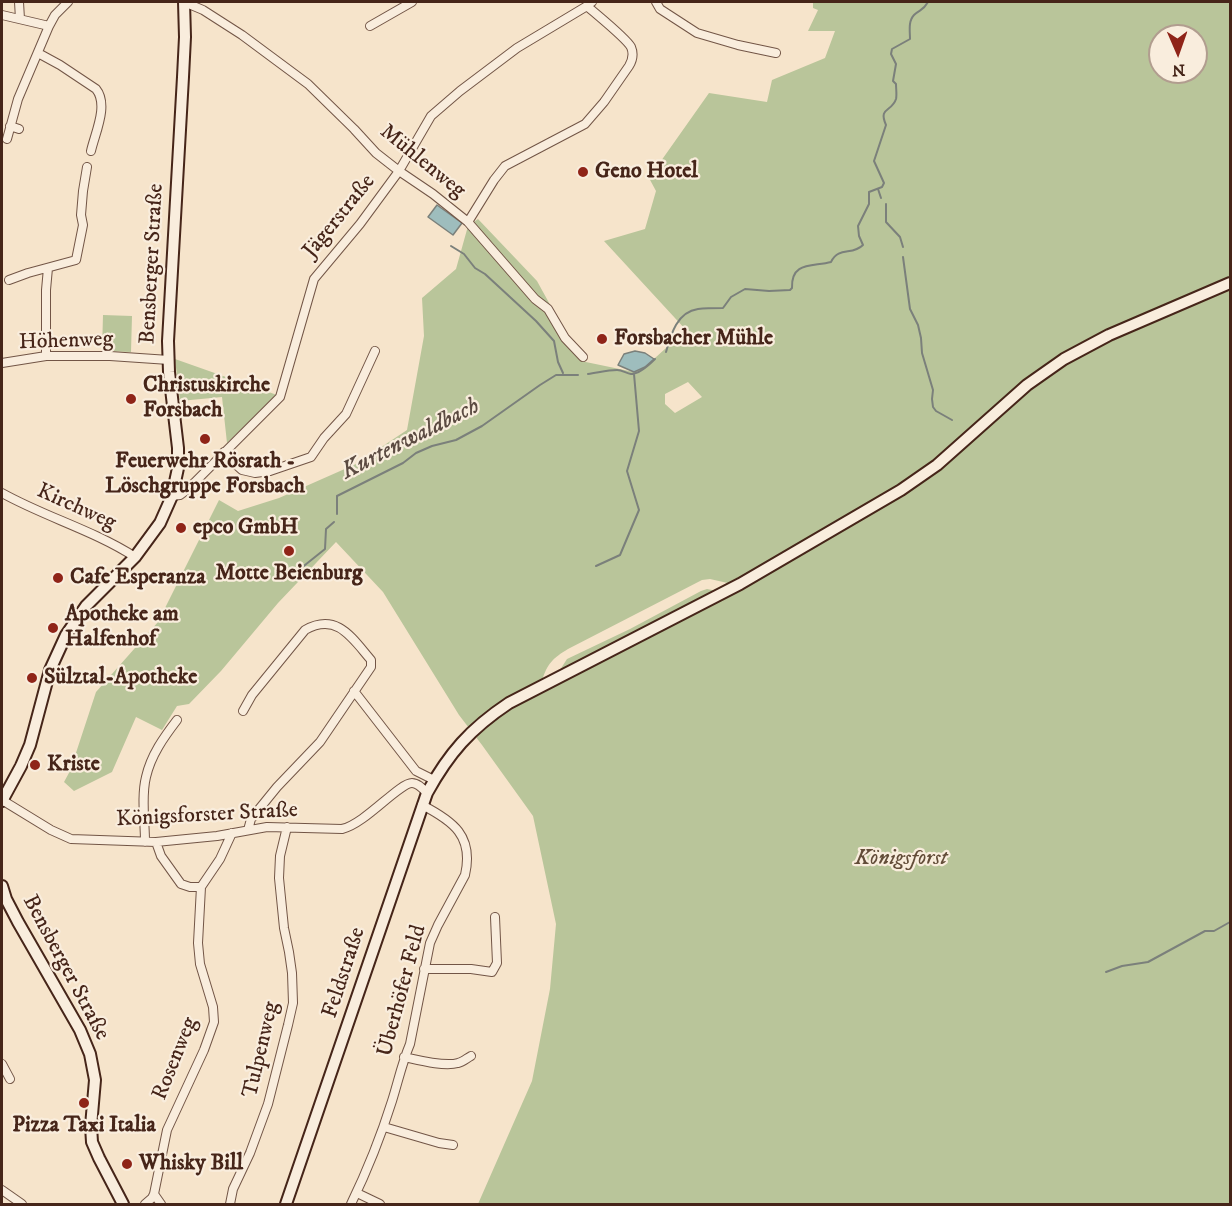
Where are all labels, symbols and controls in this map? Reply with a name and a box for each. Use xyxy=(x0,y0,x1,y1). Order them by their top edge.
north arrow xyxy=(1148,24,1208,84)
text: N xyxy=(1172,60,1185,80)
street label: Mühlenweg xyxy=(374,119,470,205)
place label: Geno Hotel xyxy=(595,159,698,185)
marker: Geno Hotel xyxy=(576,165,590,179)
street label: Jägerstraße xyxy=(298,170,382,264)
street label: Bensberger Straße xyxy=(136,183,170,345)
place label: Forsbacher Mühle xyxy=(614,326,773,352)
street label: Höhenweg xyxy=(18,327,114,357)
marker: Forsbacher Mühle xyxy=(595,332,609,346)
place label: Christuskirche Forsbach xyxy=(143,373,270,424)
marker: Christuskirche Forsbach xyxy=(124,392,138,406)
water label: Kurtenwaldbach xyxy=(337,393,485,487)
marker: Feuerwehr Rösrath - Löschgruppe Forsbach xyxy=(198,432,212,446)
place label: Feuerwehr Rösrath - Löschgruppe Forsbach xyxy=(105,449,305,500)
street label: Kirchweg xyxy=(32,479,120,537)
place label: epco GmbH xyxy=(193,515,298,541)
marker: epco GmbH xyxy=(174,521,188,535)
marker: Motte Beienburg xyxy=(282,544,296,558)
place label: Motte Beienburg xyxy=(215,561,363,587)
place label: Cafe Esperanza xyxy=(70,565,206,591)
marker: Cafe Esperanza xyxy=(51,571,65,585)
place label: Apotheke am Halfenhof xyxy=(65,602,179,654)
marker: Apotheke am Halfenhof xyxy=(46,621,60,635)
place label: Sülztal-Apotheke xyxy=(44,665,197,691)
marker: Sülztal-Apotheke xyxy=(25,671,39,685)
place label: Kriste xyxy=(47,752,100,778)
marker: Kriste xyxy=(28,758,42,772)
street label: Königsforster Straße xyxy=(116,798,298,834)
park label: Königsforst xyxy=(855,846,947,872)
street label: Bensberger Straße xyxy=(16,891,114,1045)
street label: Überhöfer Feld xyxy=(373,922,433,1060)
street label: Feldstraße xyxy=(318,924,372,1022)
street label: Tulpenweg xyxy=(238,999,286,1101)
street label: Rosenweg xyxy=(147,1014,205,1104)
marker: Pizza Taxi Italia xyxy=(77,1096,91,1110)
place label: Pizza Taxi Italia xyxy=(12,1113,156,1139)
place label: Whisky Bill xyxy=(139,1151,243,1177)
marker: Whisky Bill xyxy=(120,1157,134,1171)

